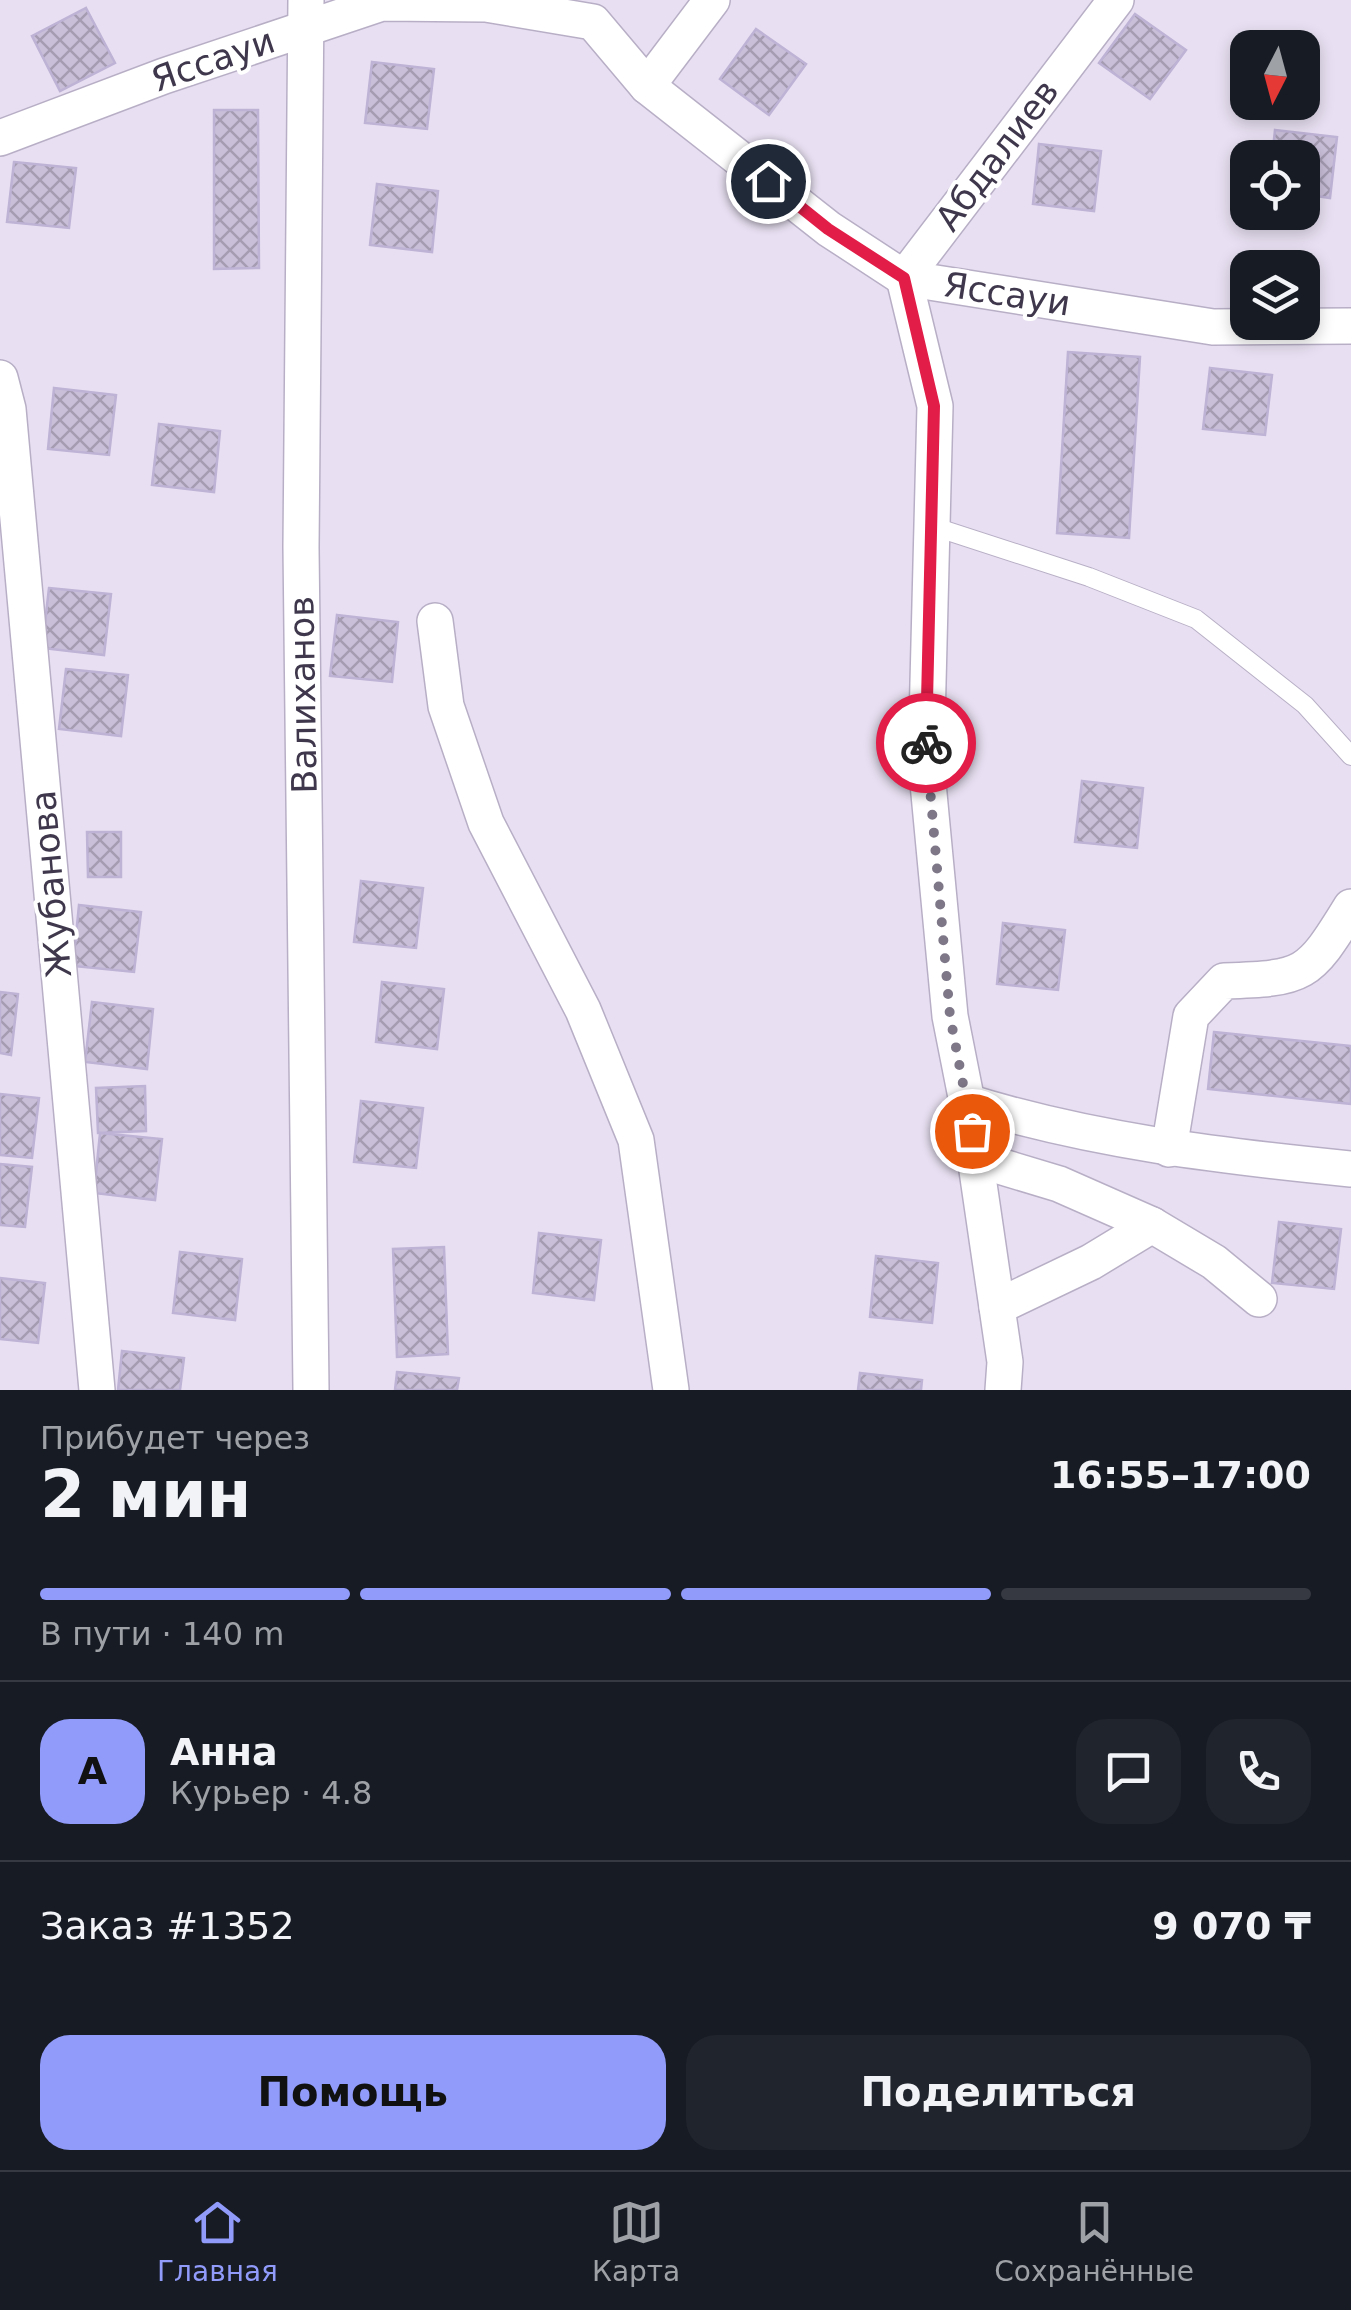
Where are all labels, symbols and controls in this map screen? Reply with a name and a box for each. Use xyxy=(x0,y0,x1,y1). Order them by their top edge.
street label: Яссауи xyxy=(146,20,280,100)
north arrow xyxy=(1230,30,1320,120)
map controls xyxy=(1230,30,1320,340)
street label: Абдалиев xyxy=(927,72,1067,238)
pin xyxy=(726,139,811,224)
button: locate xyxy=(1230,140,1320,230)
icon: home xyxy=(741,154,796,209)
button: layers xyxy=(1230,250,1320,340)
street label: Яссауи xyxy=(941,264,1073,324)
street label: Валиханов xyxy=(281,596,325,794)
courier xyxy=(876,693,976,793)
icon: bike xyxy=(899,716,954,771)
street label: Жубанова xyxy=(23,789,79,979)
pin xyxy=(930,1089,1015,1174)
icon: bag xyxy=(945,1104,1000,1159)
text: Прибудет через xyxy=(40,1419,310,1457)
text: 16:55–17:00 xyxy=(1050,1453,1311,1497)
text: 2 мин xyxy=(40,1457,251,1532)
text: В пути · 140 m xyxy=(40,1615,284,1653)
button: chat xyxy=(1076,1719,1181,1824)
button: phone xyxy=(1206,1719,1311,1824)
text: Анна xyxy=(170,1730,278,1774)
text: А xyxy=(78,1749,107,1793)
text: Курьер · 4.8 xyxy=(170,1774,372,1812)
text: Заказ #1352 xyxy=(40,1904,295,1948)
text: 9 070 ₸ xyxy=(1152,1904,1311,1948)
button: Помощь xyxy=(40,2035,666,2150)
button: Поделиться xyxy=(686,2035,1311,2150)
tab: Главная xyxy=(157,2195,278,2288)
tab: Карта xyxy=(592,2195,680,2288)
tab: Сохранённые xyxy=(994,2195,1194,2288)

